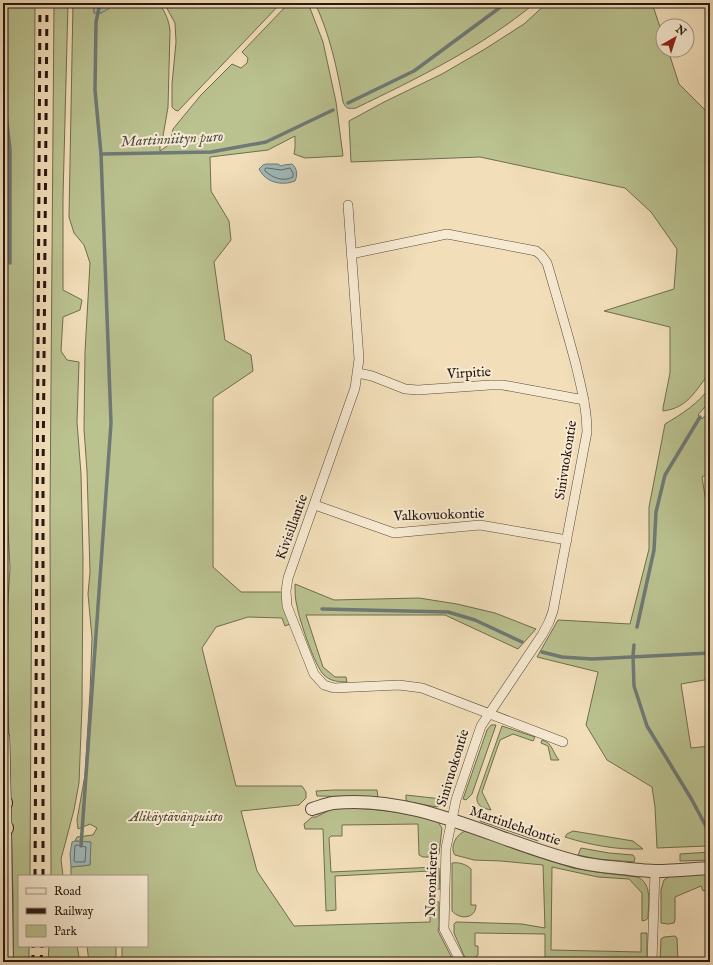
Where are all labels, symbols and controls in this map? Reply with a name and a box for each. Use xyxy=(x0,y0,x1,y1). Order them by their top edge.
north arrow xyxy=(655,18,695,58)
text: N xyxy=(672,22,689,40)
water label: Martinniityn puro xyxy=(120,127,224,151)
street label: Virpitie xyxy=(445,363,492,383)
street label: Sinivuokontie xyxy=(551,418,581,501)
street label: Kivisillantie xyxy=(272,491,312,562)
street label: Valkovuokontie xyxy=(392,504,485,526)
street label: Sinivuokontie xyxy=(433,726,473,809)
street label: Martinlehdontie xyxy=(467,802,564,850)
park label: Alikäytävänpuisto xyxy=(127,808,223,826)
street label: Noronkierto xyxy=(422,842,442,917)
legend xyxy=(18,875,148,947)
text: Road xyxy=(54,884,82,899)
text: Railway xyxy=(54,904,93,919)
text: Park xyxy=(54,924,77,939)

